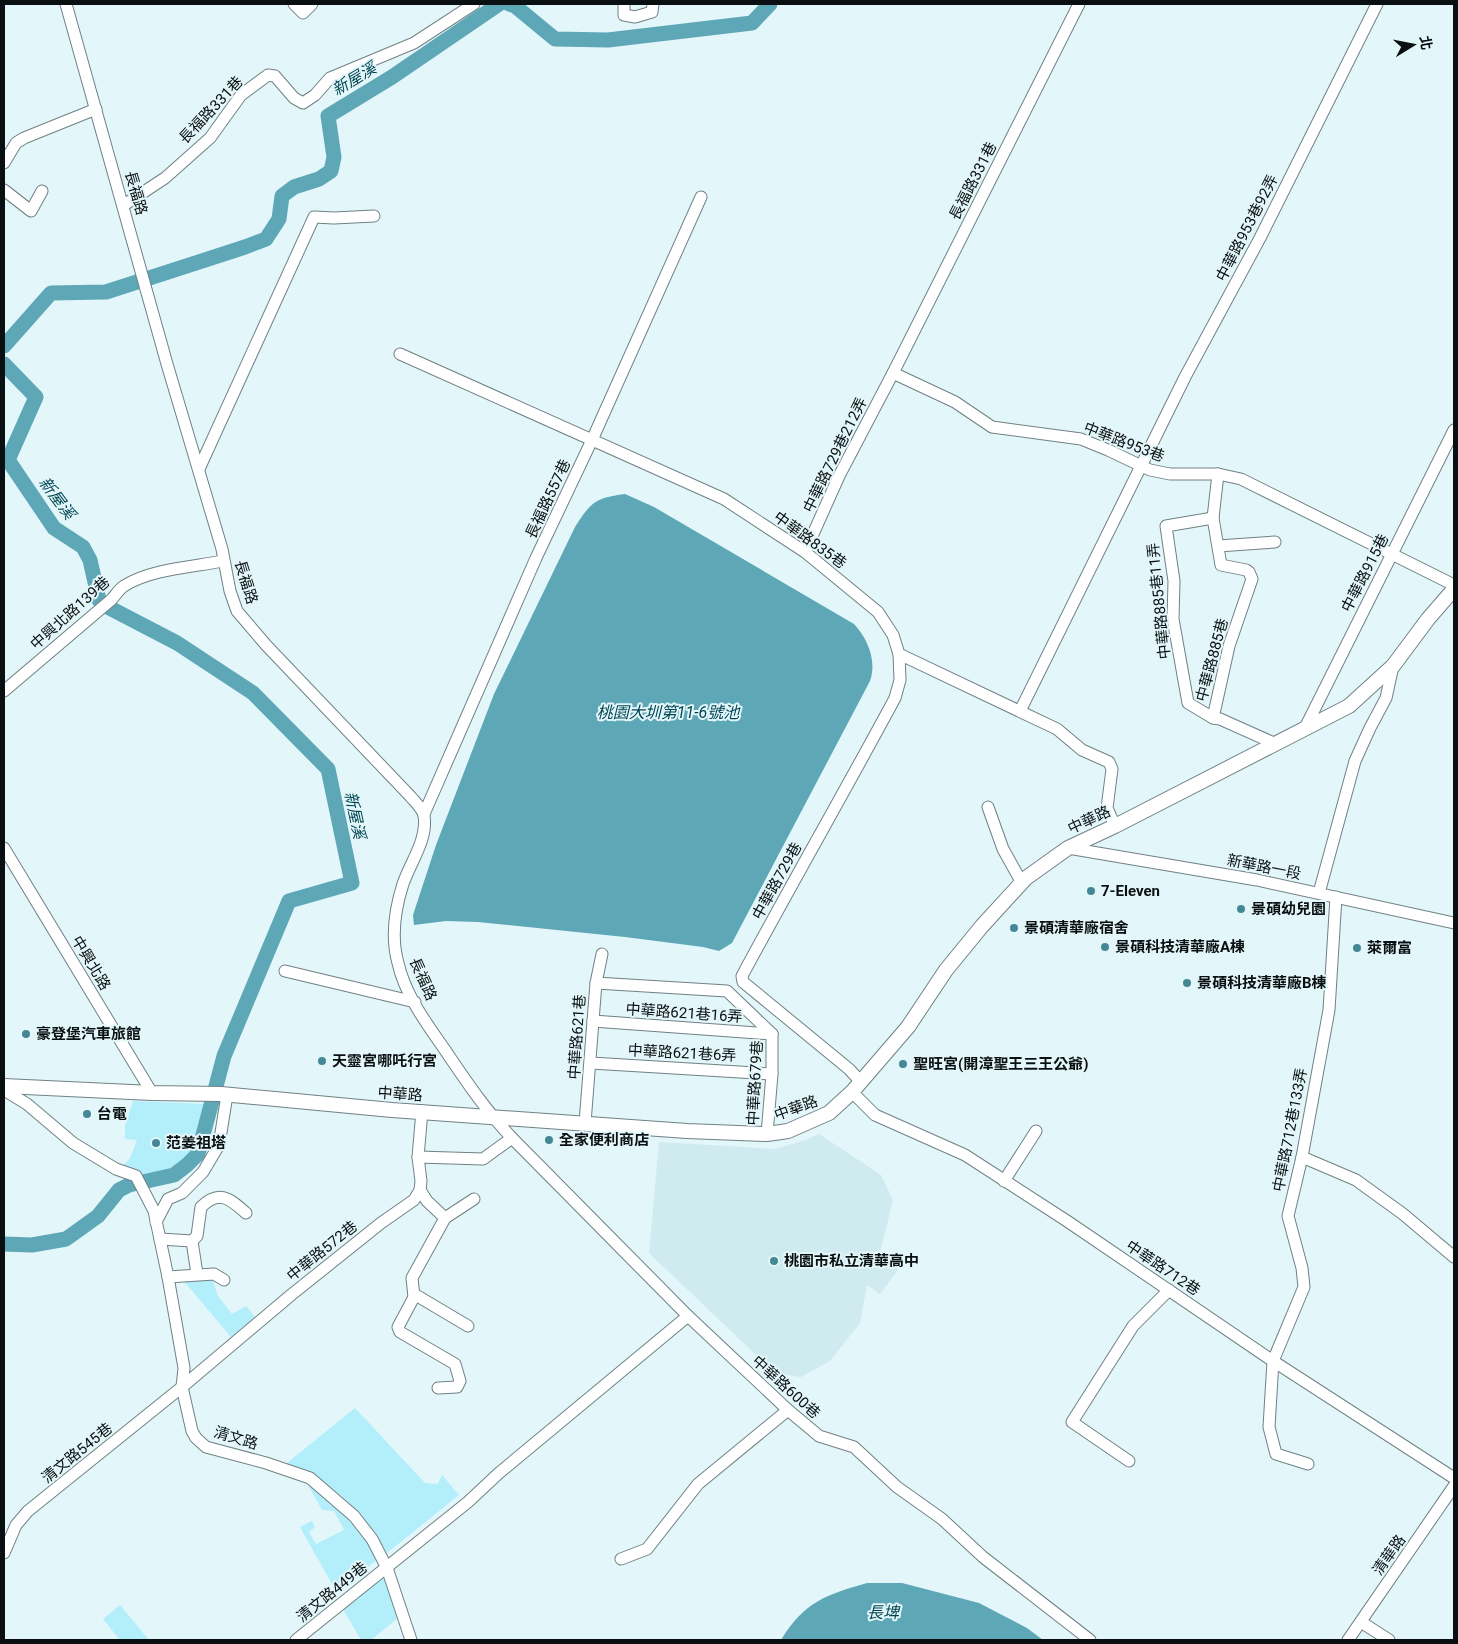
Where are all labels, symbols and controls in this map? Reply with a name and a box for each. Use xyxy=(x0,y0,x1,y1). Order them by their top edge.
north arrow xyxy=(1388,20,1438,70)
text: 北 xyxy=(1417,34,1435,51)
water label: 新屋溪 xyxy=(329,57,381,100)
street label: 長福路331巷 xyxy=(175,73,247,147)
street label: 長福路331巷 xyxy=(946,139,1000,223)
street label: 長福路 xyxy=(121,169,151,217)
street label: 中華路953巷92弄 xyxy=(1212,172,1282,284)
street label: 中華路729巷212弄 xyxy=(799,395,871,515)
street label: 中華路953巷 xyxy=(1081,418,1167,466)
street label: 長福路557巷 xyxy=(522,457,574,541)
water label: 新屋溪 xyxy=(35,473,80,524)
street label: 中華路835巷 xyxy=(770,508,850,572)
street label: 中華路915巷 xyxy=(1338,531,1392,615)
street label: 中華路885巷11弄 xyxy=(1144,542,1174,660)
street label: 長福路 xyxy=(231,558,261,606)
street label: 中興北路139巷 xyxy=(27,573,113,653)
street label: 中華路885巷 xyxy=(1192,616,1232,704)
water label: 桃園大圳第11-6號池 xyxy=(597,703,741,722)
water label: 新屋溪 xyxy=(341,790,370,842)
street label: 中華路 xyxy=(1065,802,1113,838)
street label: 中華路729巷 xyxy=(748,839,806,923)
street label: 新華路一段 xyxy=(1225,851,1303,883)
place label: 7-Eleven xyxy=(1101,882,1160,900)
marker: 7-Eleven xyxy=(1085,885,1097,897)
place label: 景碩幼兒園 xyxy=(1251,900,1326,918)
marker: 景碩幼兒園 xyxy=(1235,903,1247,915)
place label: 景碩清華廠宿舍 xyxy=(1024,919,1129,937)
marker: 景碩清華廠宿舍 xyxy=(1008,922,1020,934)
street label: 中興北路 xyxy=(68,933,114,993)
place label: 景碩科技清華廠A棟 xyxy=(1115,938,1245,956)
place label: 萊爾富 xyxy=(1367,939,1412,957)
marker: 景碩科技清華廠A棟 xyxy=(1099,941,1111,953)
marker: 萊爾富 xyxy=(1351,942,1363,954)
street label: 長福路 xyxy=(406,955,440,1003)
place label: 景碩科技清華廠B棟 xyxy=(1197,974,1327,992)
marker: 景碩科技清華廠B棟 xyxy=(1181,977,1193,989)
street label: 中華路621巷 xyxy=(565,994,589,1080)
street label: 中華路621巷16弄 xyxy=(625,1000,743,1026)
place label: 豪登堡汽車旅館 xyxy=(36,1025,141,1043)
marker: 豪登堡汽車旅館 xyxy=(20,1028,32,1040)
street label: 中華路679巷 xyxy=(744,1040,766,1126)
street label: 中華路621巷6弄 xyxy=(627,1041,737,1065)
place label: 天靈宮哪吒行宮 xyxy=(332,1052,437,1070)
marker: 天靈宮哪吒行宮 xyxy=(316,1055,328,1067)
place label: 聖旺宮(開漳聖王三王公爺) xyxy=(913,1055,1089,1073)
marker: 聖旺宮(開漳聖王三王公爺) xyxy=(897,1058,909,1070)
street label: 中華路712巷133弄 xyxy=(1269,1067,1311,1193)
street label: 中華路 xyxy=(377,1083,423,1105)
street label: 中華路 xyxy=(772,1092,820,1124)
place label: 台電 xyxy=(97,1105,127,1123)
marker: 台電 xyxy=(81,1108,93,1120)
place label: 全家便利商店 xyxy=(559,1131,649,1149)
place label: 范姜祖塔 xyxy=(166,1134,226,1152)
marker: 全家便利商店 xyxy=(543,1134,555,1146)
marker: 范姜祖塔 xyxy=(150,1137,162,1149)
street label: 中華路572巷 xyxy=(283,1217,361,1285)
street label: 中華路712巷 xyxy=(1123,1237,1203,1299)
place label: 桃園市私立清華高中 xyxy=(784,1252,919,1270)
marker: 桃園市私立清華高中 xyxy=(768,1255,780,1267)
street label: 中華路600巷 xyxy=(748,1352,824,1422)
street label: 清文路545巷 xyxy=(38,1419,116,1487)
street label: 清文路 xyxy=(212,1423,260,1453)
street label: 清華路 xyxy=(1369,1531,1409,1579)
street label: 清文路449巷 xyxy=(293,1558,371,1626)
water label: 長埤 xyxy=(867,1603,901,1622)

